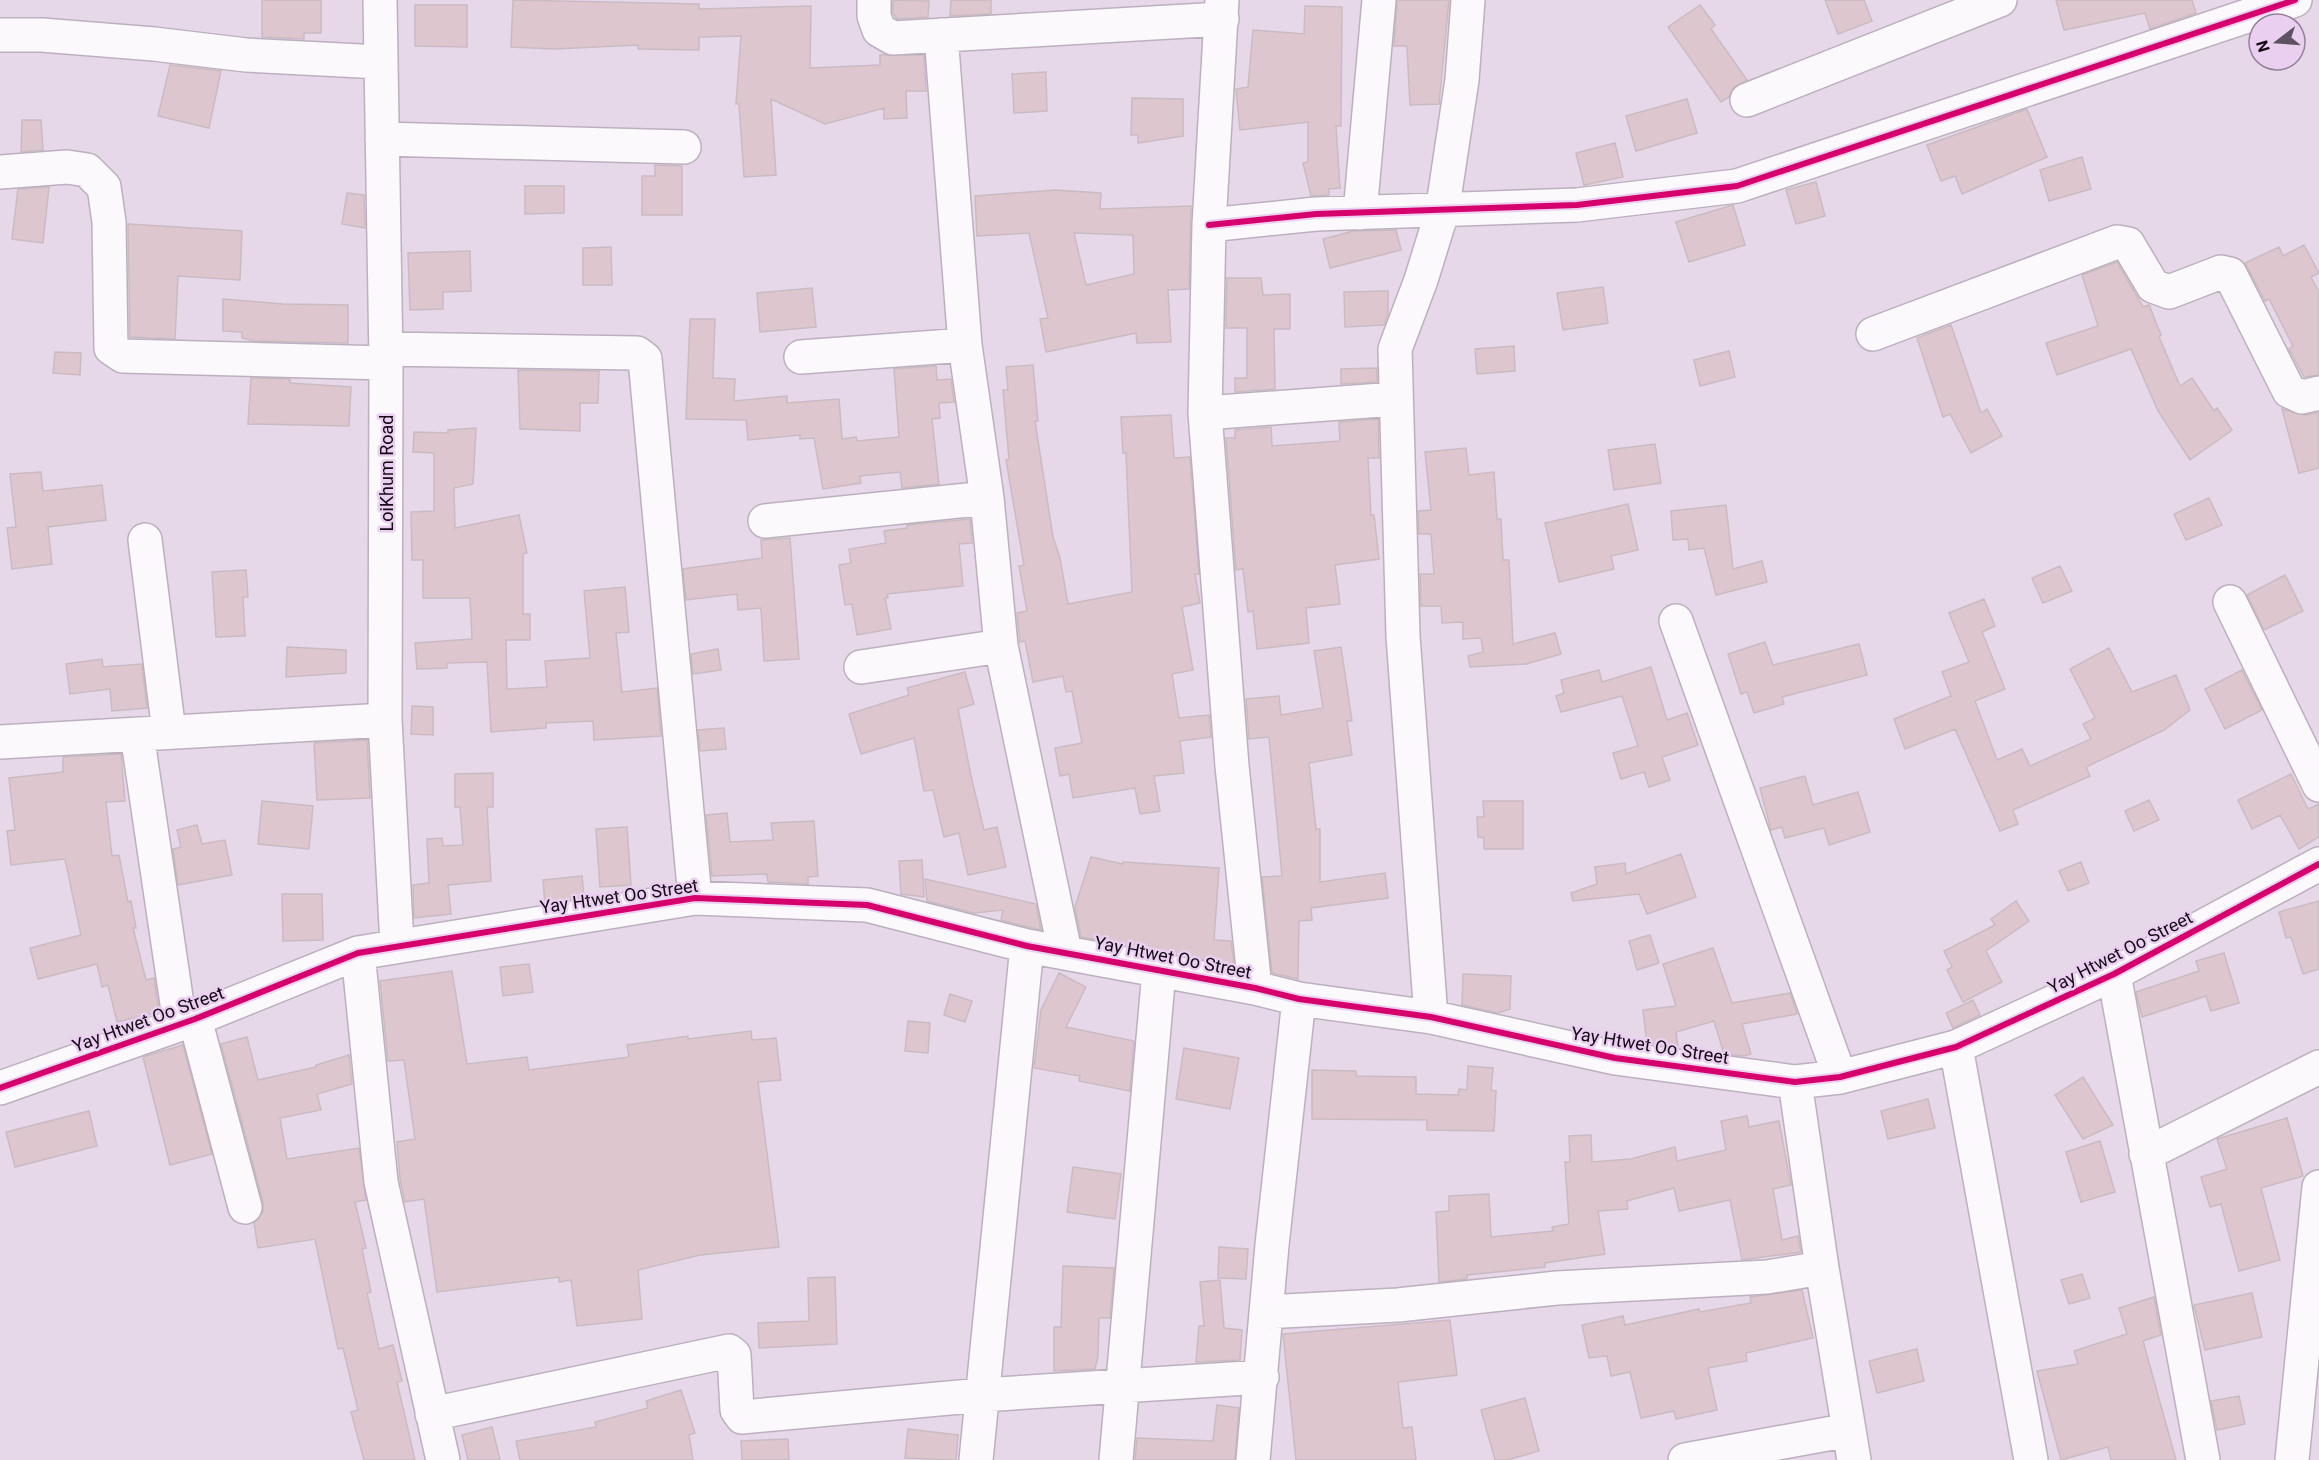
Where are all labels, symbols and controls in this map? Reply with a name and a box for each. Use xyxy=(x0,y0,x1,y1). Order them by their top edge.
north arrow xyxy=(2247,12,2307,72)
text: N xyxy=(2252,38,2274,54)
street label: LoiKhum Road xyxy=(376,414,397,532)
street label: Yay Htwet Oo Street xyxy=(539,874,700,918)
street label: Yay Htwet Oo Street xyxy=(2044,906,2196,998)
street label: Yay Htwet Oo Street xyxy=(1093,931,1253,983)
street label: Yay Htwet Oo Street xyxy=(69,982,227,1056)
street label: Yay Htwet Oo Street xyxy=(1570,1022,1731,1068)

